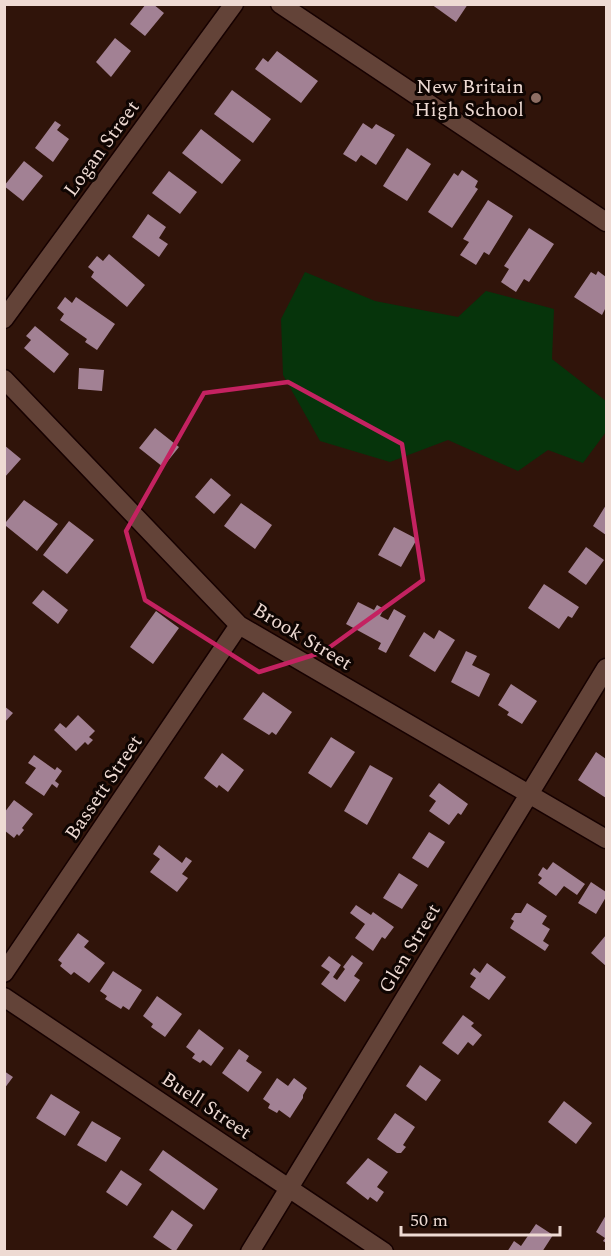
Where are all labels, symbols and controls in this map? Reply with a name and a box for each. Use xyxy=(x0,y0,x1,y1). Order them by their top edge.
place label: New Britain High School xyxy=(414,72,524,125)
marker: New Britain High School xyxy=(529,91,543,105)
street label: Logan Street xyxy=(56,94,147,203)
street label: Brook Street xyxy=(247,595,358,678)
street label: Bassett Street xyxy=(57,729,150,846)
street label: Glen Street xyxy=(371,898,448,999)
street label: Buell Street xyxy=(155,1065,258,1147)
scale bar xyxy=(401,1199,560,1237)
text: 50 m xyxy=(410,1207,448,1234)

